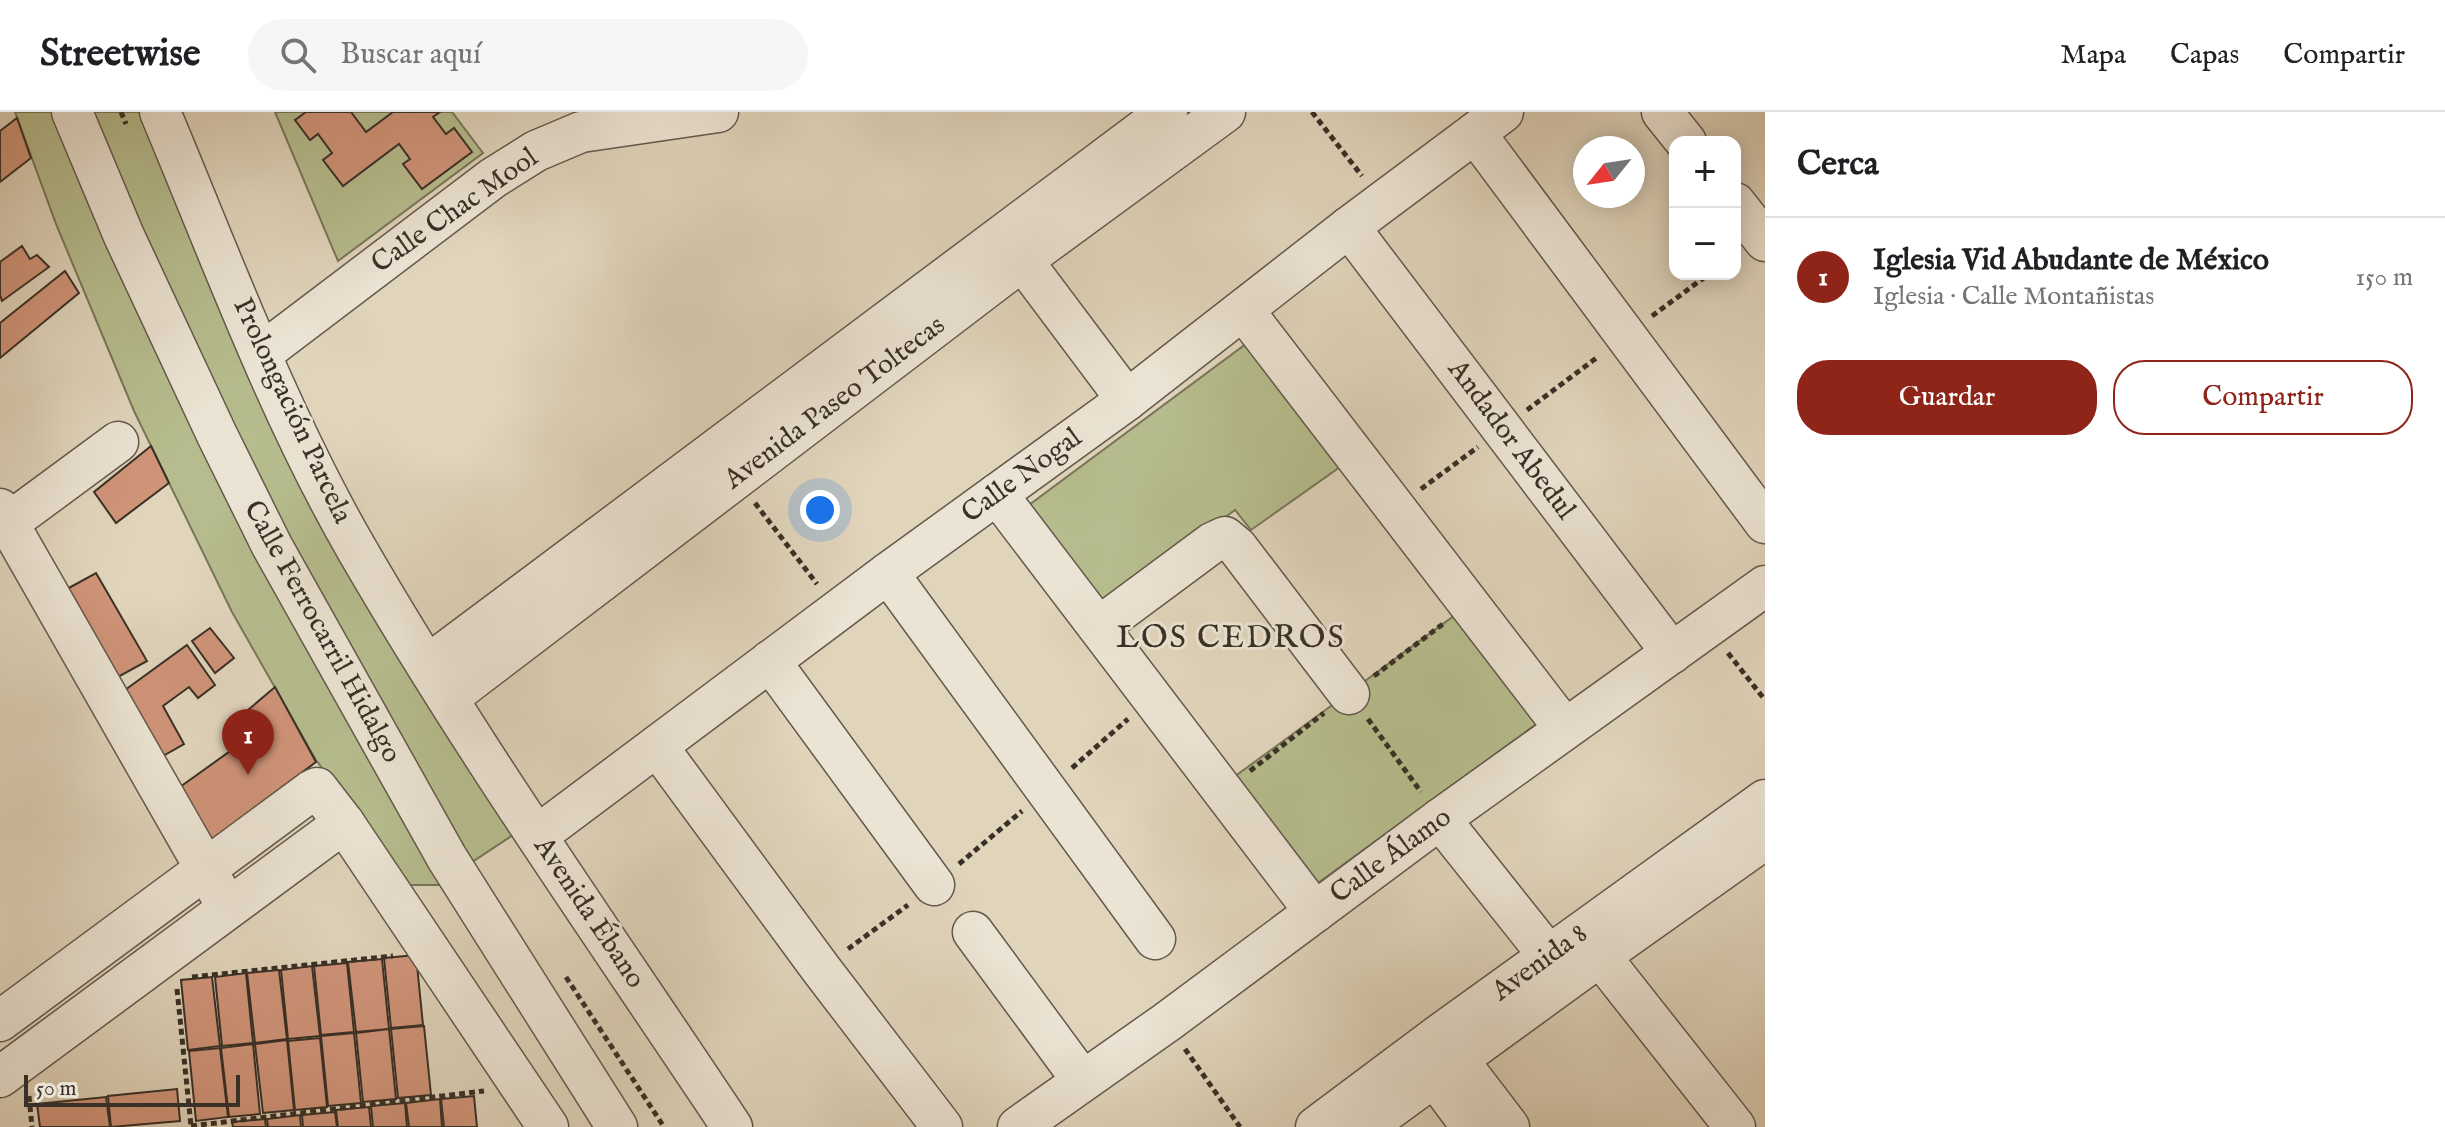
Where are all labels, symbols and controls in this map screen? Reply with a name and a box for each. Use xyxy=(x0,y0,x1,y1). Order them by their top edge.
search box xyxy=(248,19,808,91)
text: Streetwise xyxy=(40,31,200,79)
icon: search xyxy=(276,33,320,77)
text: Buscar aquí xyxy=(340,36,481,74)
text: Mapa xyxy=(2060,38,2126,73)
text: Capas xyxy=(2170,38,2239,73)
text: Compartir xyxy=(2283,38,2405,73)
north arrow xyxy=(1573,136,1645,208)
map controls xyxy=(1669,136,1741,280)
button: + xyxy=(1669,136,1741,208)
street label: Calle Chac Mool xyxy=(365,140,545,281)
text: Cerca xyxy=(1797,143,1879,186)
button: − xyxy=(1669,208,1741,280)
text: Iglesia Vid Abudante de México xyxy=(1873,242,2269,280)
text: 1 xyxy=(1818,261,1828,294)
text: 150 m xyxy=(2355,261,2413,294)
text: Iglesia · Calle Montañistas xyxy=(1873,280,2154,313)
street label: Prolongación Parcela xyxy=(224,293,360,530)
street label: Avenida Paseo Toltecas xyxy=(717,308,952,498)
street label: Andador Abedul xyxy=(1439,352,1583,527)
button: Guardar xyxy=(1797,360,2097,435)
button: Compartir xyxy=(2113,360,2413,435)
street label: Calle Nogal xyxy=(955,421,1089,531)
your location xyxy=(800,490,840,530)
street label: Calle Ferrocarril Hidalgo xyxy=(235,495,409,769)
district label: LOS CEDROS xyxy=(1116,618,1346,659)
pin: 1 xyxy=(222,709,274,775)
street label: Calle Álamo xyxy=(1323,799,1459,912)
street label: Avenida Ébano xyxy=(525,829,653,995)
street label: Avenida 8 xyxy=(1484,917,1595,1010)
scale bar xyxy=(24,1071,240,1107)
text: 50 m xyxy=(36,1075,77,1103)

